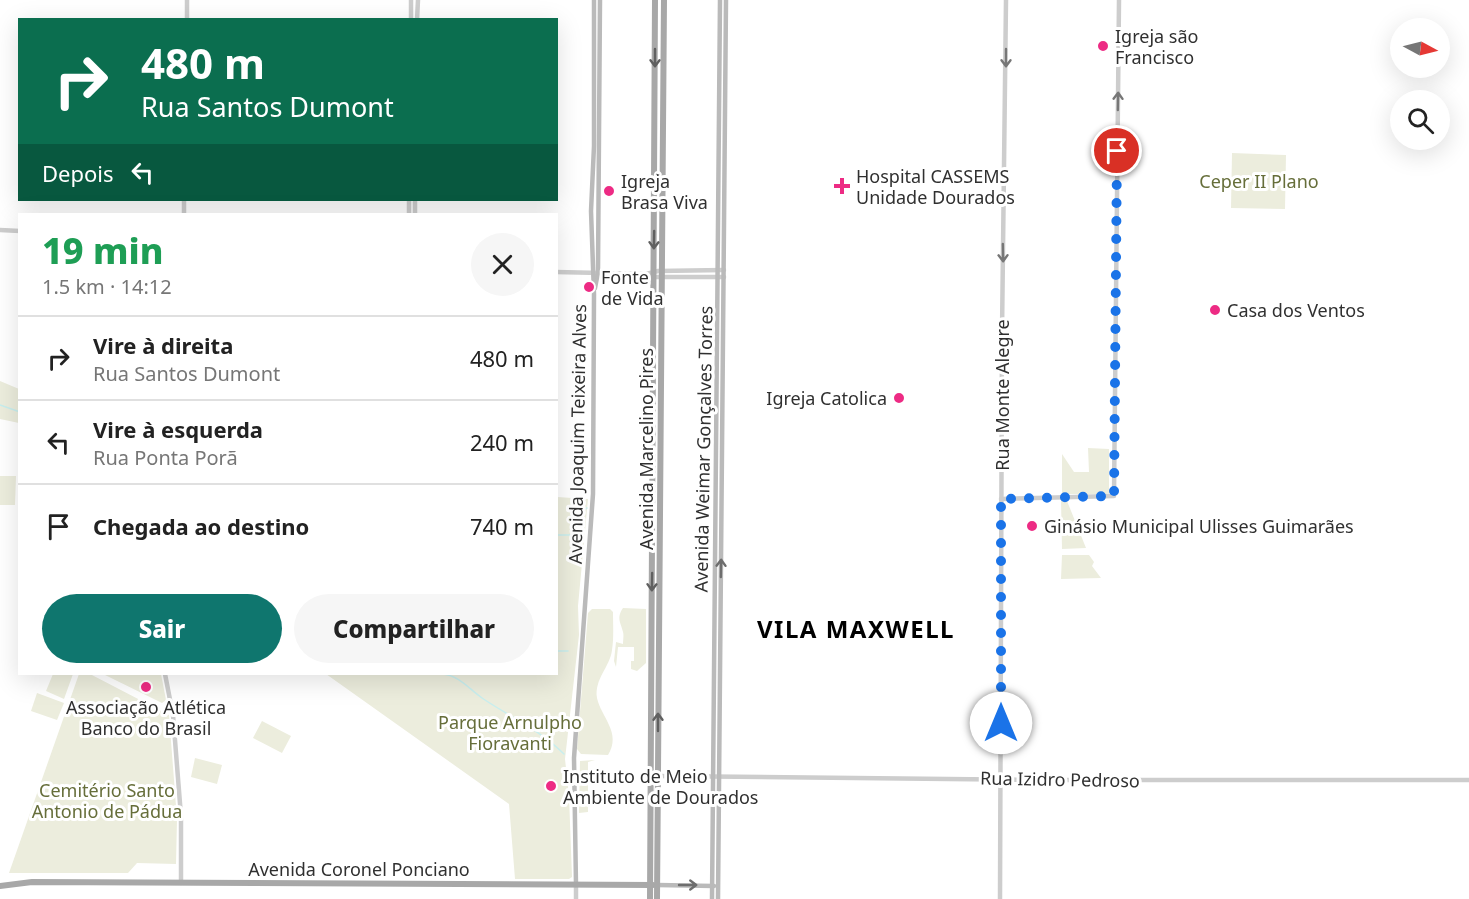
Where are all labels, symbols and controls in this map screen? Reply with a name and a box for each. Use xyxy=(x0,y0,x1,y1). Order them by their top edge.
north arrow xyxy=(1390,18,1450,78)
map controls xyxy=(1390,18,1450,150)
place label: Igreja são Francisco xyxy=(1115,24,1198,69)
text: 480 m xyxy=(141,34,265,91)
marker: Igreja são Francisco xyxy=(1096,39,1110,53)
icon: right xyxy=(42,42,120,120)
one-way arrow xyxy=(649,48,661,68)
one-way arrow xyxy=(1000,48,1012,68)
text: Rua Santos Dumont xyxy=(141,88,394,125)
button: search xyxy=(1390,90,1450,150)
one-way arrow xyxy=(1112,92,1124,112)
pin xyxy=(1091,125,1142,176)
icon: arrive xyxy=(1100,134,1133,167)
icon: left xyxy=(126,156,159,189)
text: Depois xyxy=(42,158,114,188)
place label: Hospital CASSEMS Unidade Dourados xyxy=(856,164,1015,209)
place label: Igreja Brasa Viva xyxy=(621,169,708,214)
park label: Ceper II Plano xyxy=(1199,169,1319,193)
marker: Hospital CASSEMS Unidade Dourados xyxy=(833,177,851,195)
marker: Igreja Brasa Viva xyxy=(602,184,616,198)
text: 19 min xyxy=(42,226,163,275)
one-way arrow xyxy=(648,230,659,250)
button: close xyxy=(471,233,534,296)
one-way arrow xyxy=(998,243,1009,263)
place label: Fonte de Vida xyxy=(601,265,664,310)
text: 1.5 km · 14:12 xyxy=(42,273,172,300)
marker: Fonte de Vida xyxy=(582,280,596,294)
place label: Casa dos Ventos xyxy=(1227,298,1365,322)
marker: Casa dos Ventos xyxy=(1208,303,1222,317)
street label: Avenida Joaquim Teixeira Alves xyxy=(563,304,591,564)
street label: Avenida Weimar Gonçalves Torres xyxy=(689,305,717,593)
street label: Rua Monte Alegre xyxy=(990,319,1014,471)
text: Vire à direita xyxy=(93,330,233,360)
icon: right xyxy=(42,342,75,375)
text: 480 m xyxy=(470,343,534,373)
street label: Avenida Marcelino Pires xyxy=(634,348,658,550)
text: Rua Santos Dumont xyxy=(93,360,280,387)
place label: Igreja Catolica xyxy=(766,386,887,410)
marker: Igreja Catolica xyxy=(892,391,906,405)
text: Vire à esquerda xyxy=(93,414,263,444)
icon: left xyxy=(42,426,75,459)
text: 240 m xyxy=(470,427,534,457)
text: Rua Ponta Porã xyxy=(93,444,238,471)
icon: arrive xyxy=(42,510,75,543)
text: Chegada ao destino xyxy=(93,511,309,541)
text: 740 m xyxy=(470,511,534,541)
place label: Ginásio Municipal Ulisses Guimarães xyxy=(1044,514,1354,538)
marker: Ginásio Municipal Ulisses Guimarães xyxy=(1025,519,1039,533)
one-way arrow xyxy=(715,558,727,578)
one-way arrow xyxy=(646,571,658,591)
button: Sair xyxy=(42,594,282,663)
button: Compartilhar xyxy=(294,594,534,663)
district label: VILA MAXWELL xyxy=(757,612,955,645)
marker: Associação Atlética Banco do Brasil xyxy=(139,680,153,694)
position arrow xyxy=(969,691,1033,755)
place label: Associação Atlética Banco do Brasil xyxy=(66,695,226,740)
park label: Parque Arnulpho Fioravanti xyxy=(438,710,582,755)
one-way arrow xyxy=(652,712,664,732)
place label: Instituto de Meio Ambiente de Dourados xyxy=(563,764,758,809)
street label: Rua Izidro Pedroso xyxy=(980,766,1140,792)
park label: Cemitério Santo Antonio de Pádua xyxy=(32,778,182,823)
marker: Instituto de Meio Ambiente de Dourados xyxy=(544,779,558,793)
street label: Avenida Coronel Ponciano xyxy=(248,857,470,881)
one-way arrow xyxy=(677,879,697,891)

